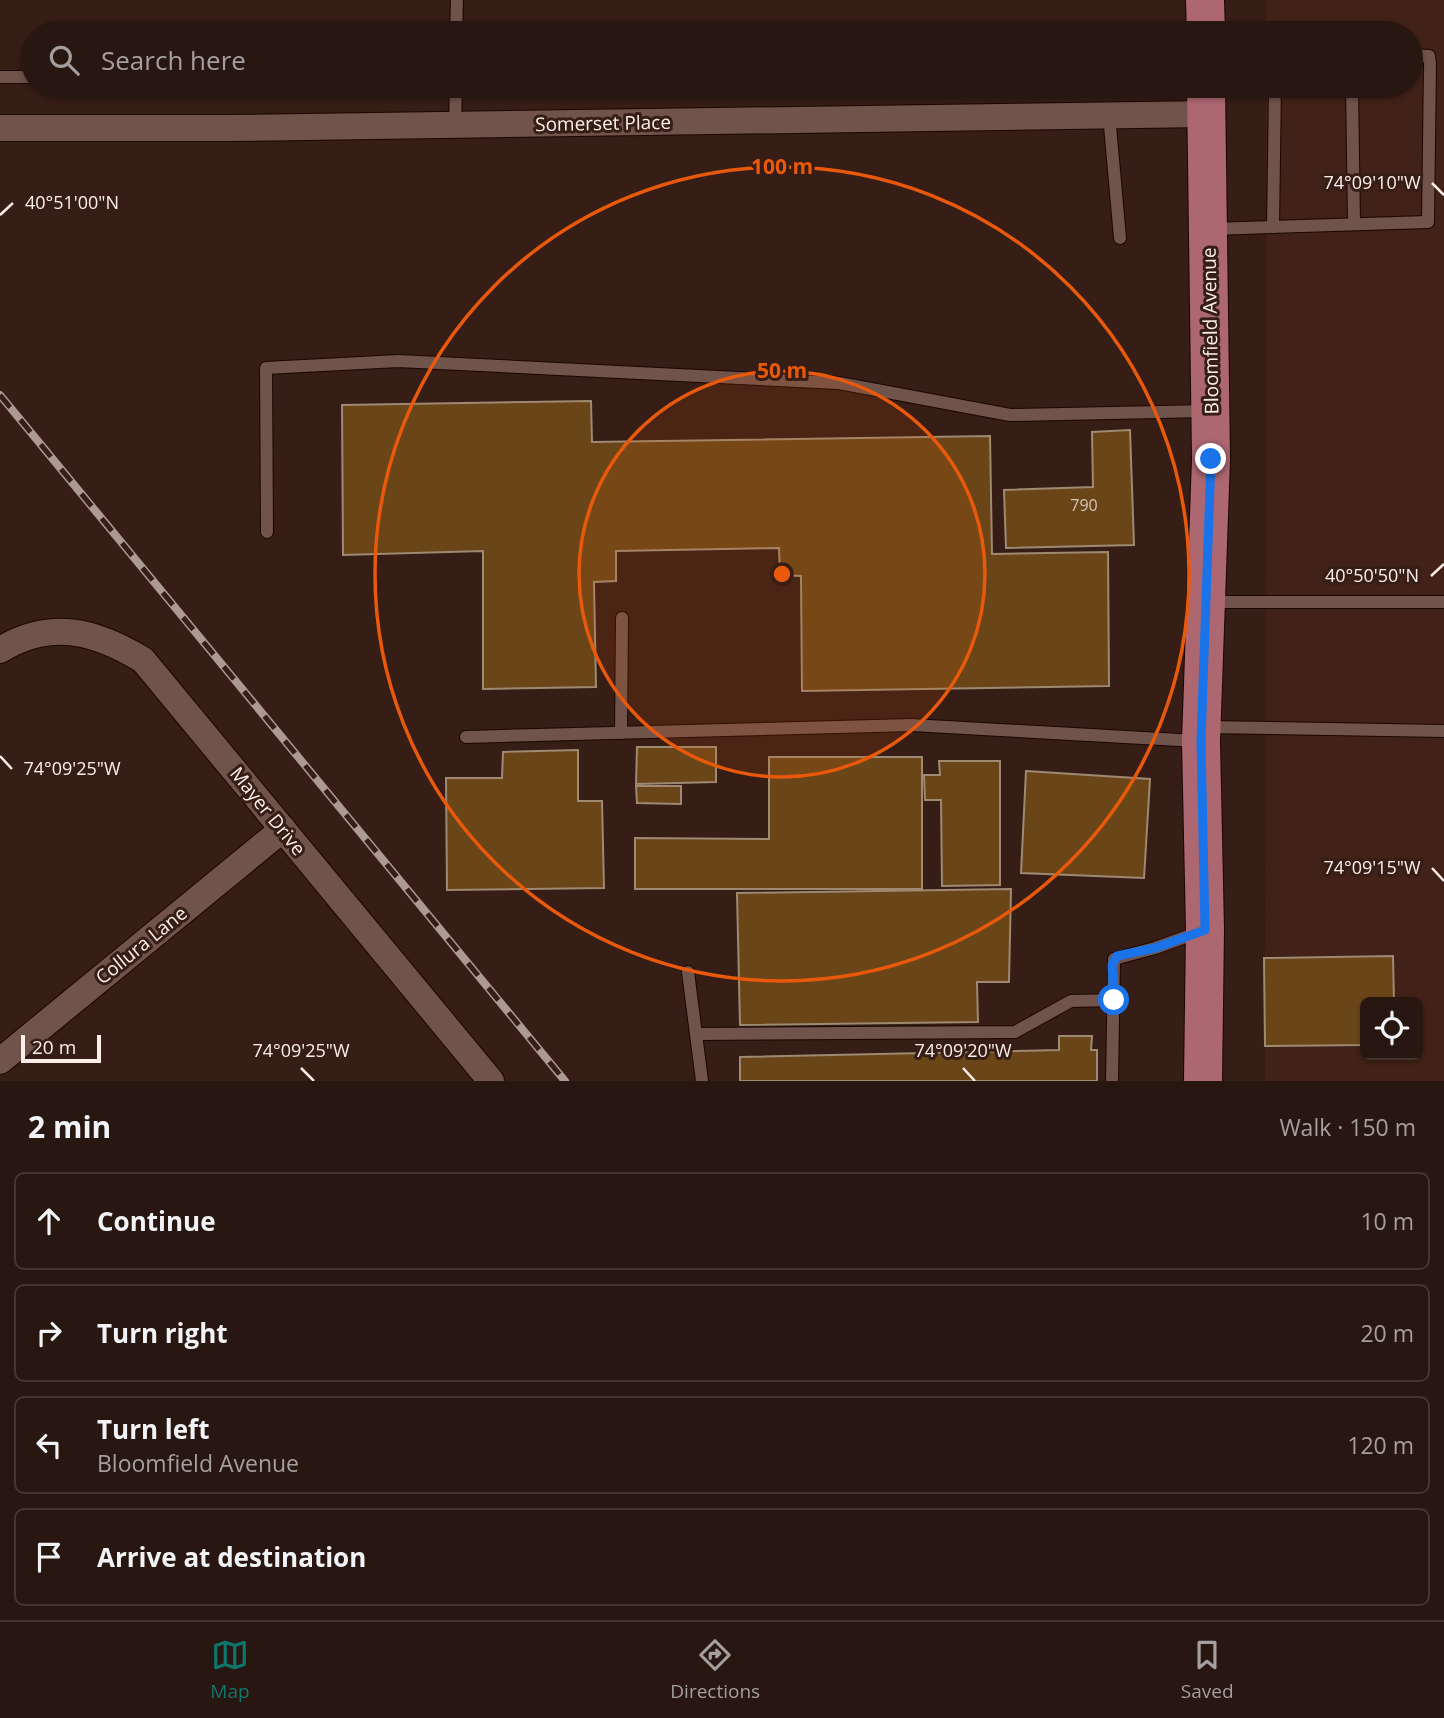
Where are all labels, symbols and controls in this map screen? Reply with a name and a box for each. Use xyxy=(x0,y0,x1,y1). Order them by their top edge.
search box xyxy=(21,21,1423,98)
icon: search xyxy=(45,41,83,79)
text: Search here xyxy=(101,42,246,78)
street label: Somerset Place xyxy=(535,109,671,137)
text: 100 m xyxy=(751,152,813,180)
text: 74°09'10"W xyxy=(1323,170,1421,194)
text: 40°51'00"N xyxy=(25,190,119,214)
street label: Bloomfield Avenue xyxy=(1196,247,1224,415)
text: 50 m xyxy=(757,356,807,384)
route end xyxy=(1195,443,1226,474)
house number: 790 xyxy=(1070,494,1098,516)
centre of rings xyxy=(770,562,794,586)
text: 40°50'50"N xyxy=(1325,563,1419,587)
text: 74°09'25"W xyxy=(23,756,121,780)
street label: Mayer Drive xyxy=(224,761,312,861)
text: 74°09'15"W xyxy=(1323,855,1421,879)
street label: Collura Lane xyxy=(90,900,192,990)
route start xyxy=(1098,984,1129,1015)
map controls xyxy=(1360,997,1423,1060)
button: locate xyxy=(1360,997,1423,1060)
scale bar xyxy=(21,1032,102,1064)
text: 20 m xyxy=(32,1034,76,1060)
text: 74°09'25"W xyxy=(252,1038,350,1062)
text: 74°09'20"W xyxy=(914,1038,1012,1062)
text: 2 min xyxy=(28,1106,111,1147)
text: Walk · 150 m xyxy=(1279,1111,1416,1143)
icon: ahead xyxy=(30,1202,68,1240)
text: Continue xyxy=(97,1203,216,1239)
text: 10 m xyxy=(1360,1205,1414,1237)
icon: right xyxy=(30,1314,68,1352)
text: Turn right xyxy=(97,1315,228,1351)
text: 20 m xyxy=(1360,1317,1414,1349)
text: Turn left xyxy=(97,1411,209,1447)
icon: left xyxy=(30,1426,68,1464)
text: 120 m xyxy=(1347,1429,1414,1461)
text: Bloomfield Avenue xyxy=(97,1447,299,1479)
icon: arrive xyxy=(30,1538,68,1576)
text: Arrive at destination xyxy=(97,1539,366,1575)
tab: Map xyxy=(210,1636,250,1704)
tab: Directions xyxy=(670,1636,760,1704)
tab: Saved xyxy=(1181,1636,1234,1704)

